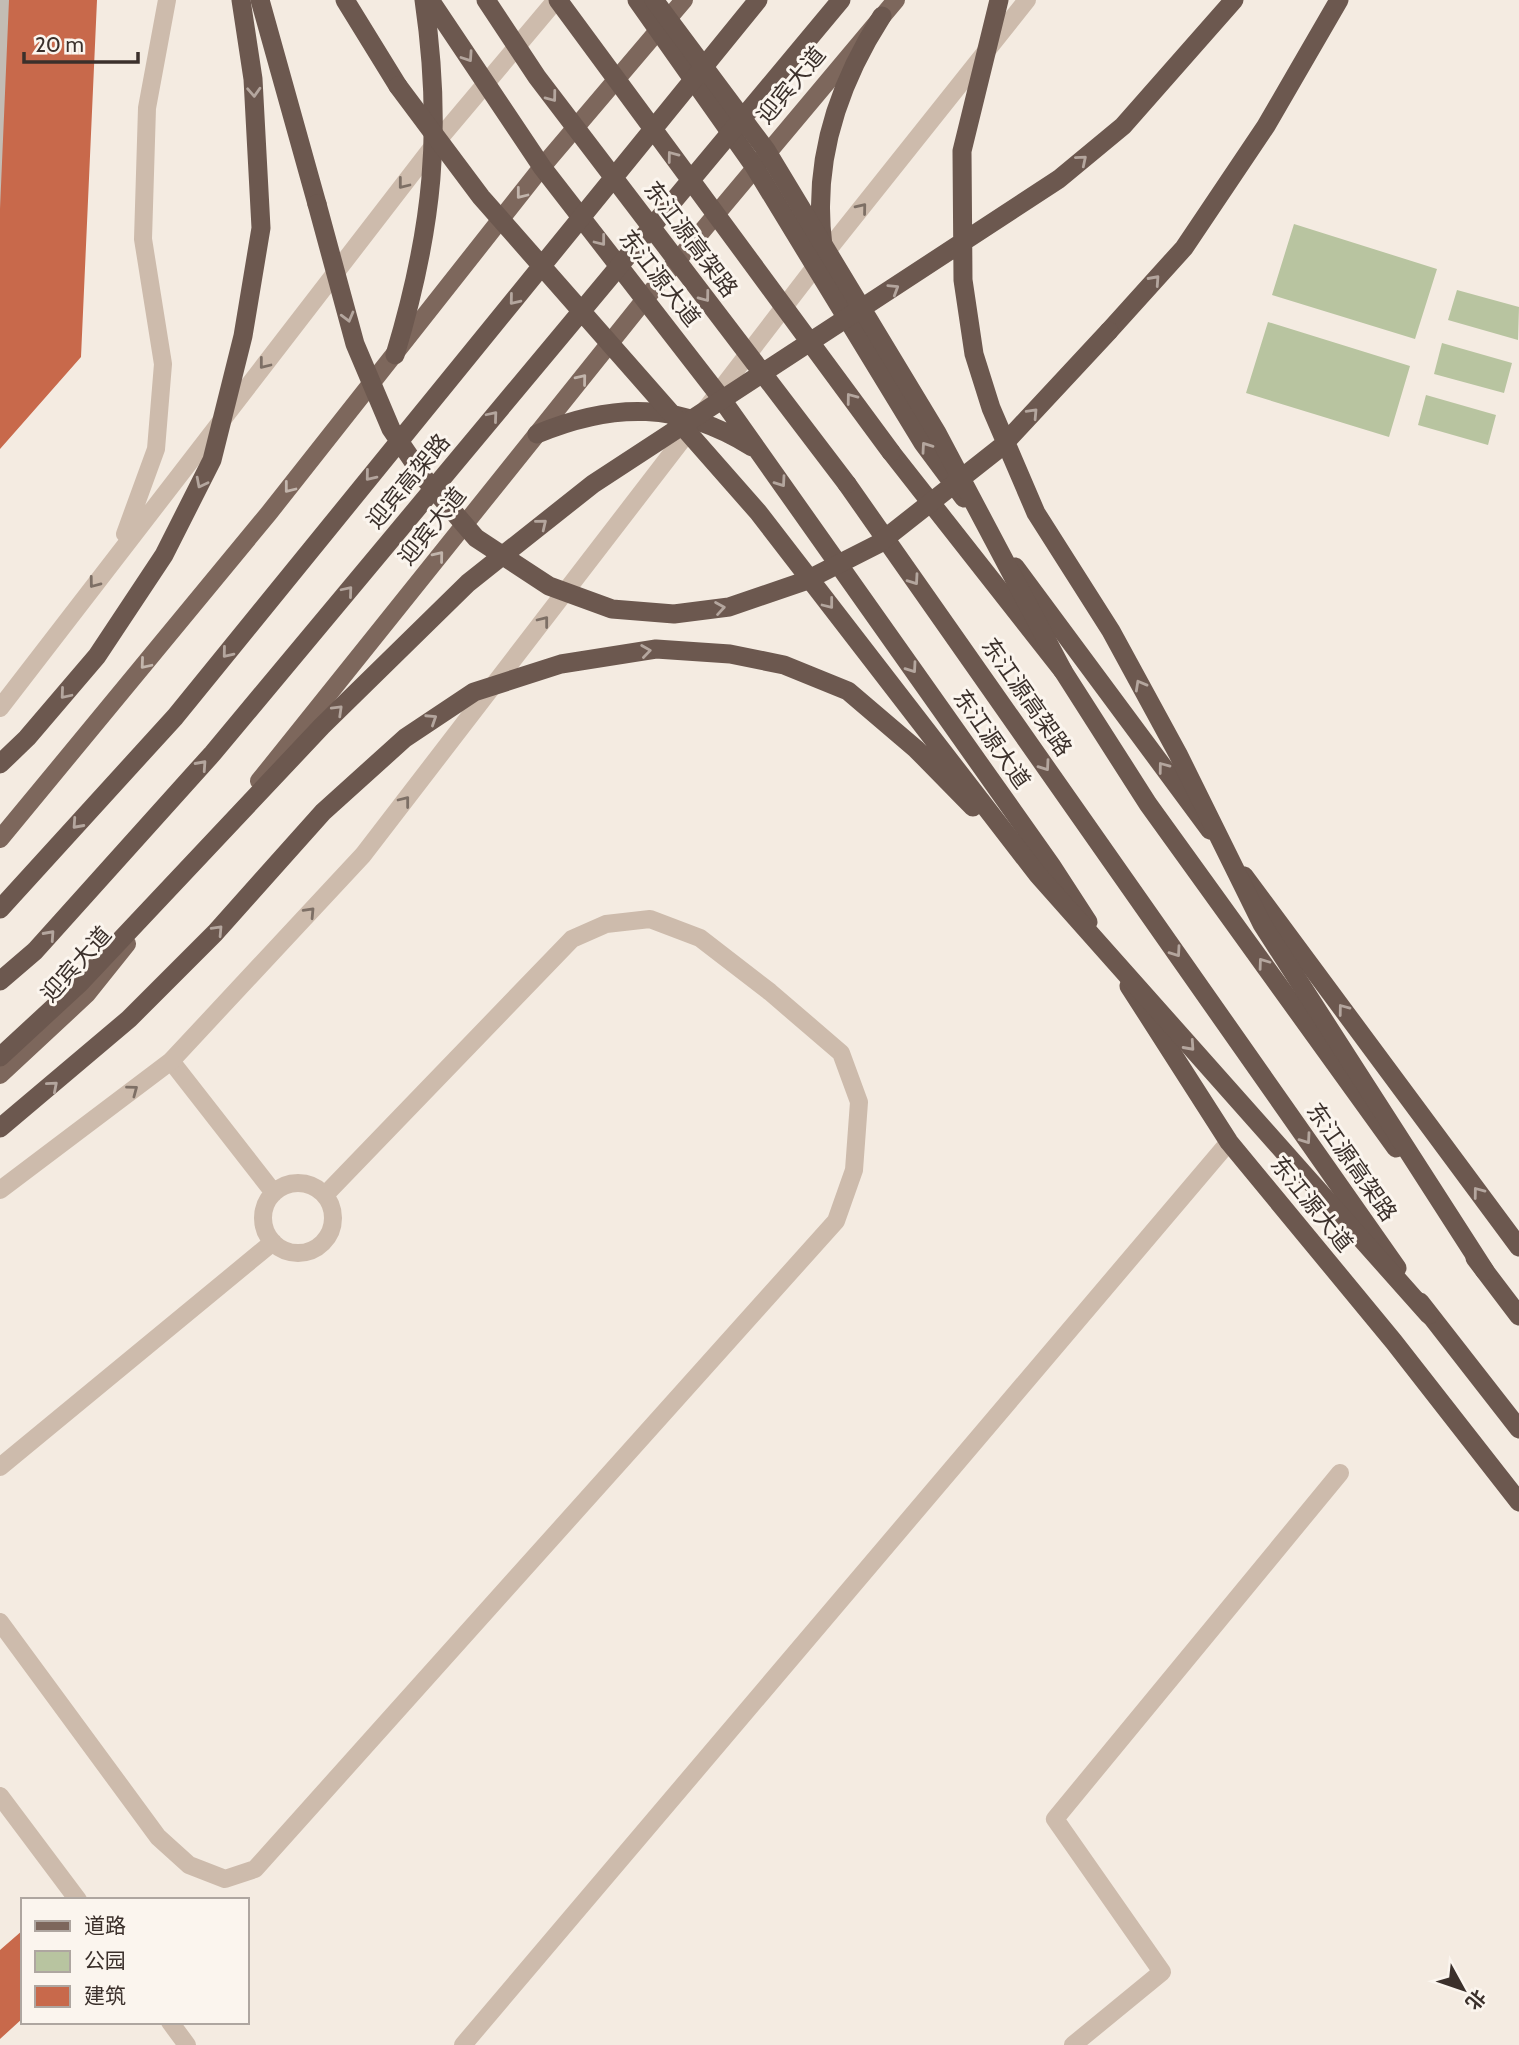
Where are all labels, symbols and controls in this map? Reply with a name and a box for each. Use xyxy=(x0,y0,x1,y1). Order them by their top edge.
scale bar xyxy=(24,21,138,65)
text: 20 m xyxy=(35,32,84,57)
street label: 迎宾大道 xyxy=(751,41,831,129)
one-way arrow xyxy=(460,49,472,62)
one-way arrow xyxy=(246,87,261,98)
one-way arrow xyxy=(544,89,557,101)
one-way arrow xyxy=(667,151,680,164)
one-way arrow xyxy=(1073,156,1086,168)
street label: 东江源高架路 xyxy=(638,175,744,303)
one-way arrow xyxy=(399,177,412,189)
one-way arrow xyxy=(517,185,529,198)
one-way arrow xyxy=(854,203,866,216)
street label: 东江源大道 xyxy=(614,224,706,332)
one-way arrow xyxy=(593,233,605,246)
one-way arrow xyxy=(1147,276,1159,289)
one-way arrow xyxy=(887,285,900,298)
one-way arrow xyxy=(696,290,709,302)
one-way arrow xyxy=(510,291,522,304)
one-way arrow xyxy=(340,311,354,323)
one-way arrow xyxy=(259,356,272,369)
one-way arrow xyxy=(573,374,586,386)
one-way arrow xyxy=(847,393,859,405)
one-way arrow xyxy=(1024,408,1037,421)
one-way arrow xyxy=(485,412,498,424)
street label: 迎宾高架路 xyxy=(360,428,456,534)
one-way arrow xyxy=(922,442,934,455)
one-way arrow xyxy=(366,469,379,481)
one-way arrow xyxy=(773,474,785,487)
one-way arrow xyxy=(195,476,209,488)
one-way arrow xyxy=(285,480,298,493)
street label: 迎宾大道 xyxy=(392,481,472,571)
one-way arrow xyxy=(534,520,547,532)
one-way arrow xyxy=(431,552,444,564)
one-way arrow xyxy=(906,572,918,585)
one-way arrow xyxy=(90,575,103,588)
one-way arrow xyxy=(340,586,352,599)
one-way arrow xyxy=(821,597,834,609)
one-way arrow xyxy=(714,601,726,616)
one-way arrow xyxy=(535,616,548,628)
street label: 东江源高架路 xyxy=(976,632,1078,762)
one-way arrow xyxy=(640,643,652,658)
one-way arrow xyxy=(222,645,235,657)
one-way arrow xyxy=(141,655,153,668)
one-way arrow xyxy=(904,660,916,673)
one-way arrow xyxy=(1135,679,1148,692)
street label: 东江源大道 xyxy=(948,684,1036,794)
one-way arrow xyxy=(61,686,73,699)
one-way arrow xyxy=(330,706,342,718)
one-way arrow xyxy=(425,715,438,728)
one-way arrow xyxy=(1037,758,1049,771)
one-way arrow xyxy=(193,760,206,773)
one-way arrow xyxy=(1159,763,1172,775)
one-way arrow xyxy=(396,796,409,809)
one-way arrow xyxy=(73,816,85,829)
one-way arrow xyxy=(302,907,315,920)
street label: 迎宾大道 xyxy=(35,920,117,1008)
one-way arrow xyxy=(210,925,223,938)
one-way arrow xyxy=(41,930,54,943)
one-way arrow xyxy=(1168,944,1180,957)
one-way arrow xyxy=(1259,958,1271,971)
one-way arrow xyxy=(1338,1004,1351,1017)
one-way arrow xyxy=(1182,1038,1194,1051)
one-way arrow xyxy=(45,1081,58,1094)
one-way arrow xyxy=(125,1085,137,1098)
street label: 东江源高架路 xyxy=(1301,1097,1403,1227)
one-way arrow xyxy=(1298,1131,1310,1144)
street label: 东江源大道 xyxy=(1265,1151,1359,1257)
one-way arrow xyxy=(1474,1187,1486,1200)
legend xyxy=(21,1898,248,2024)
text: 道路 xyxy=(84,1913,126,1938)
text: 公园 xyxy=(84,1948,126,1973)
north arrow xyxy=(1428,1954,1498,2024)
text: 建筑 xyxy=(84,1983,126,2008)
text: 北 xyxy=(1461,1985,1491,2014)

